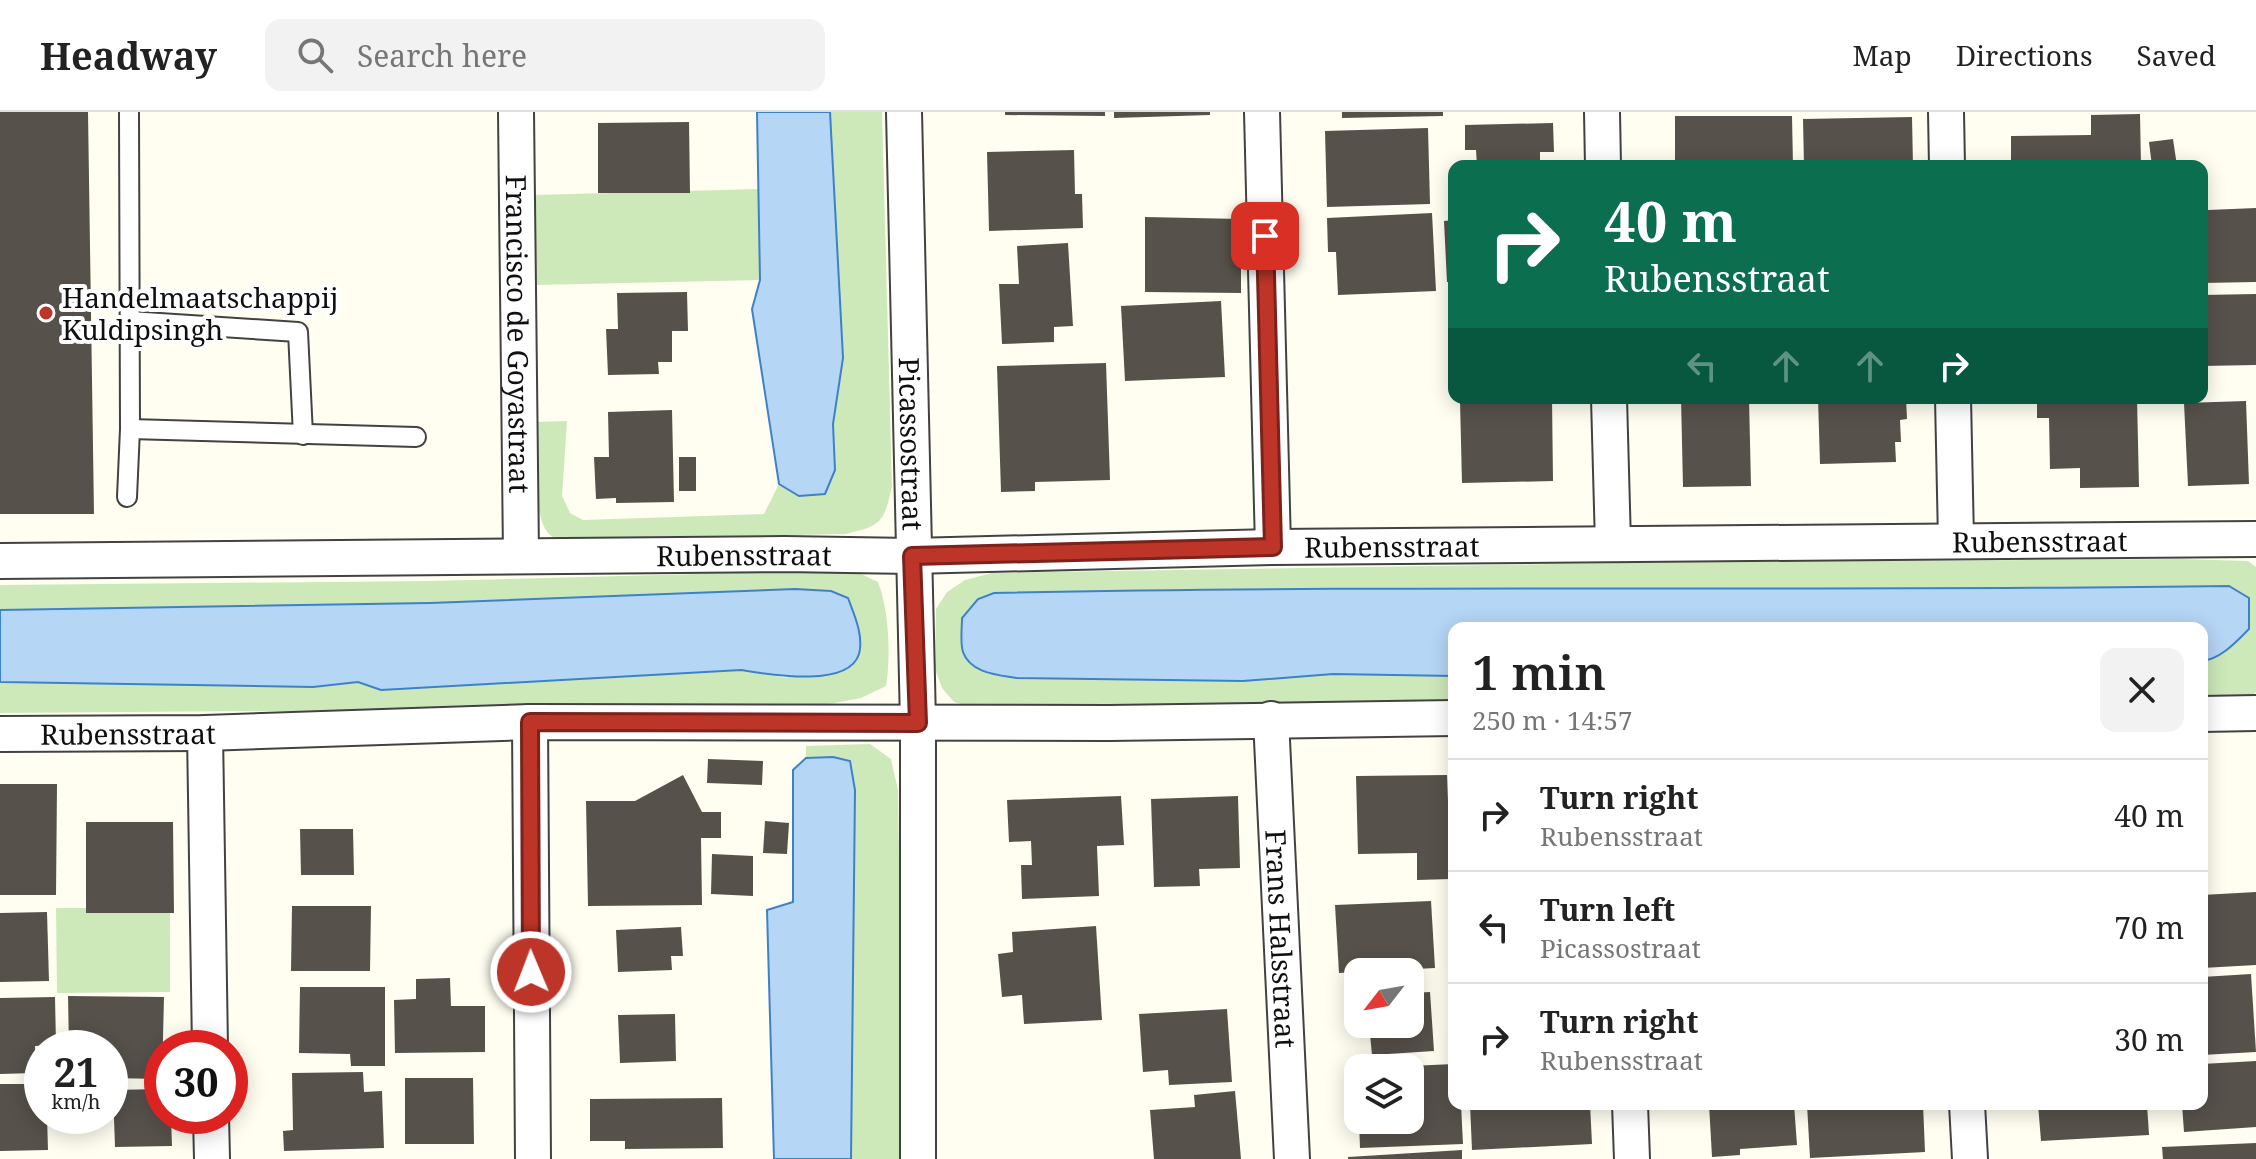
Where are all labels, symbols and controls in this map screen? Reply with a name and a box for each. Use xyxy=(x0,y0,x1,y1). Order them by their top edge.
search box xyxy=(265,19,825,91)
text: Headway xyxy=(40,29,217,81)
icon: search xyxy=(293,33,337,77)
text: Search here xyxy=(357,35,527,76)
text: Map xyxy=(1852,36,1912,74)
text: Directions xyxy=(1956,36,2093,74)
text: Saved xyxy=(2137,36,2216,74)
street label: Francisco de Goyastraat xyxy=(498,174,539,494)
text: 40 m xyxy=(1604,182,1737,258)
icon: right xyxy=(1472,192,1576,296)
pin xyxy=(1231,202,1299,270)
icon: arrive xyxy=(1243,214,1287,258)
text: Rubensstraat xyxy=(1604,254,1830,303)
place label: Handelmaatschappij Kuldipsingh xyxy=(62,278,338,348)
marker: Handelmaatschappij Kuldipsingh xyxy=(37,304,55,322)
icon: left xyxy=(1680,344,1724,388)
icon: ahead xyxy=(1764,344,1808,388)
icon: ahead xyxy=(1848,344,1892,388)
icon: right xyxy=(1932,344,1976,388)
street label: Picassostraat xyxy=(891,357,933,531)
street label: Rubensstraat xyxy=(1952,521,2128,560)
street label: Rubensstraat xyxy=(1304,526,1480,566)
street label: Rubensstraat xyxy=(656,535,832,574)
text: 1 min xyxy=(1472,639,1606,704)
button: close xyxy=(2100,648,2184,732)
text: 250 m · 14:57 xyxy=(1472,702,1633,738)
street label: Rubensstraat xyxy=(40,714,217,753)
text: Turn right xyxy=(1540,777,1698,818)
icon: right xyxy=(1472,793,1516,837)
text: 40 m xyxy=(2114,795,2184,836)
text: Rubensstraat xyxy=(1540,818,1703,854)
street label: Frans Halsstraat xyxy=(1257,829,1306,1049)
text: Turn left xyxy=(1540,889,1675,930)
icon: left xyxy=(1472,905,1516,949)
text: 70 m xyxy=(2114,907,2184,948)
position arrow xyxy=(489,930,573,1014)
text: Picassostraat xyxy=(1540,930,1701,966)
north arrow xyxy=(1344,958,1424,1038)
map controls xyxy=(1344,958,1424,1134)
text: Turn right xyxy=(1540,1001,1698,1042)
icon: right xyxy=(1472,1017,1516,1061)
text: 30 m xyxy=(2114,1019,2184,1060)
speed limit sign: 30 xyxy=(144,1030,248,1134)
text: Rubensstraat xyxy=(1540,1042,1703,1078)
text: 21 xyxy=(53,1044,99,1099)
button: layers xyxy=(1344,1054,1424,1134)
text: km/h xyxy=(51,1088,101,1115)

